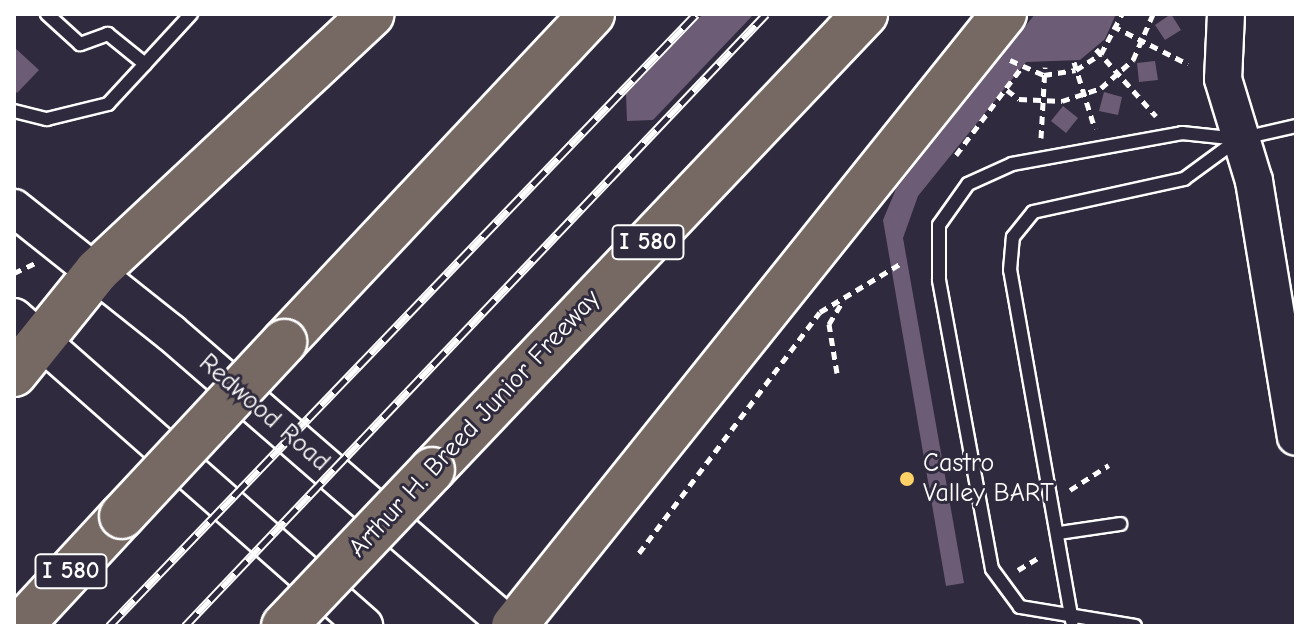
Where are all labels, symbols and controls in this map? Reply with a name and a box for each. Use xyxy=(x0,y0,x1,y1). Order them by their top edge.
road number: I 580 xyxy=(610,222,686,262)
street label: Arthur H. Breed Junior Freeway xyxy=(343,284,607,564)
street label: Redwood Road xyxy=(192,348,336,478)
place label: Castro Valley BART xyxy=(923,448,1054,510)
marker: Castro Valley BART xyxy=(898,470,916,488)
road number: I 580 xyxy=(33,551,109,591)

